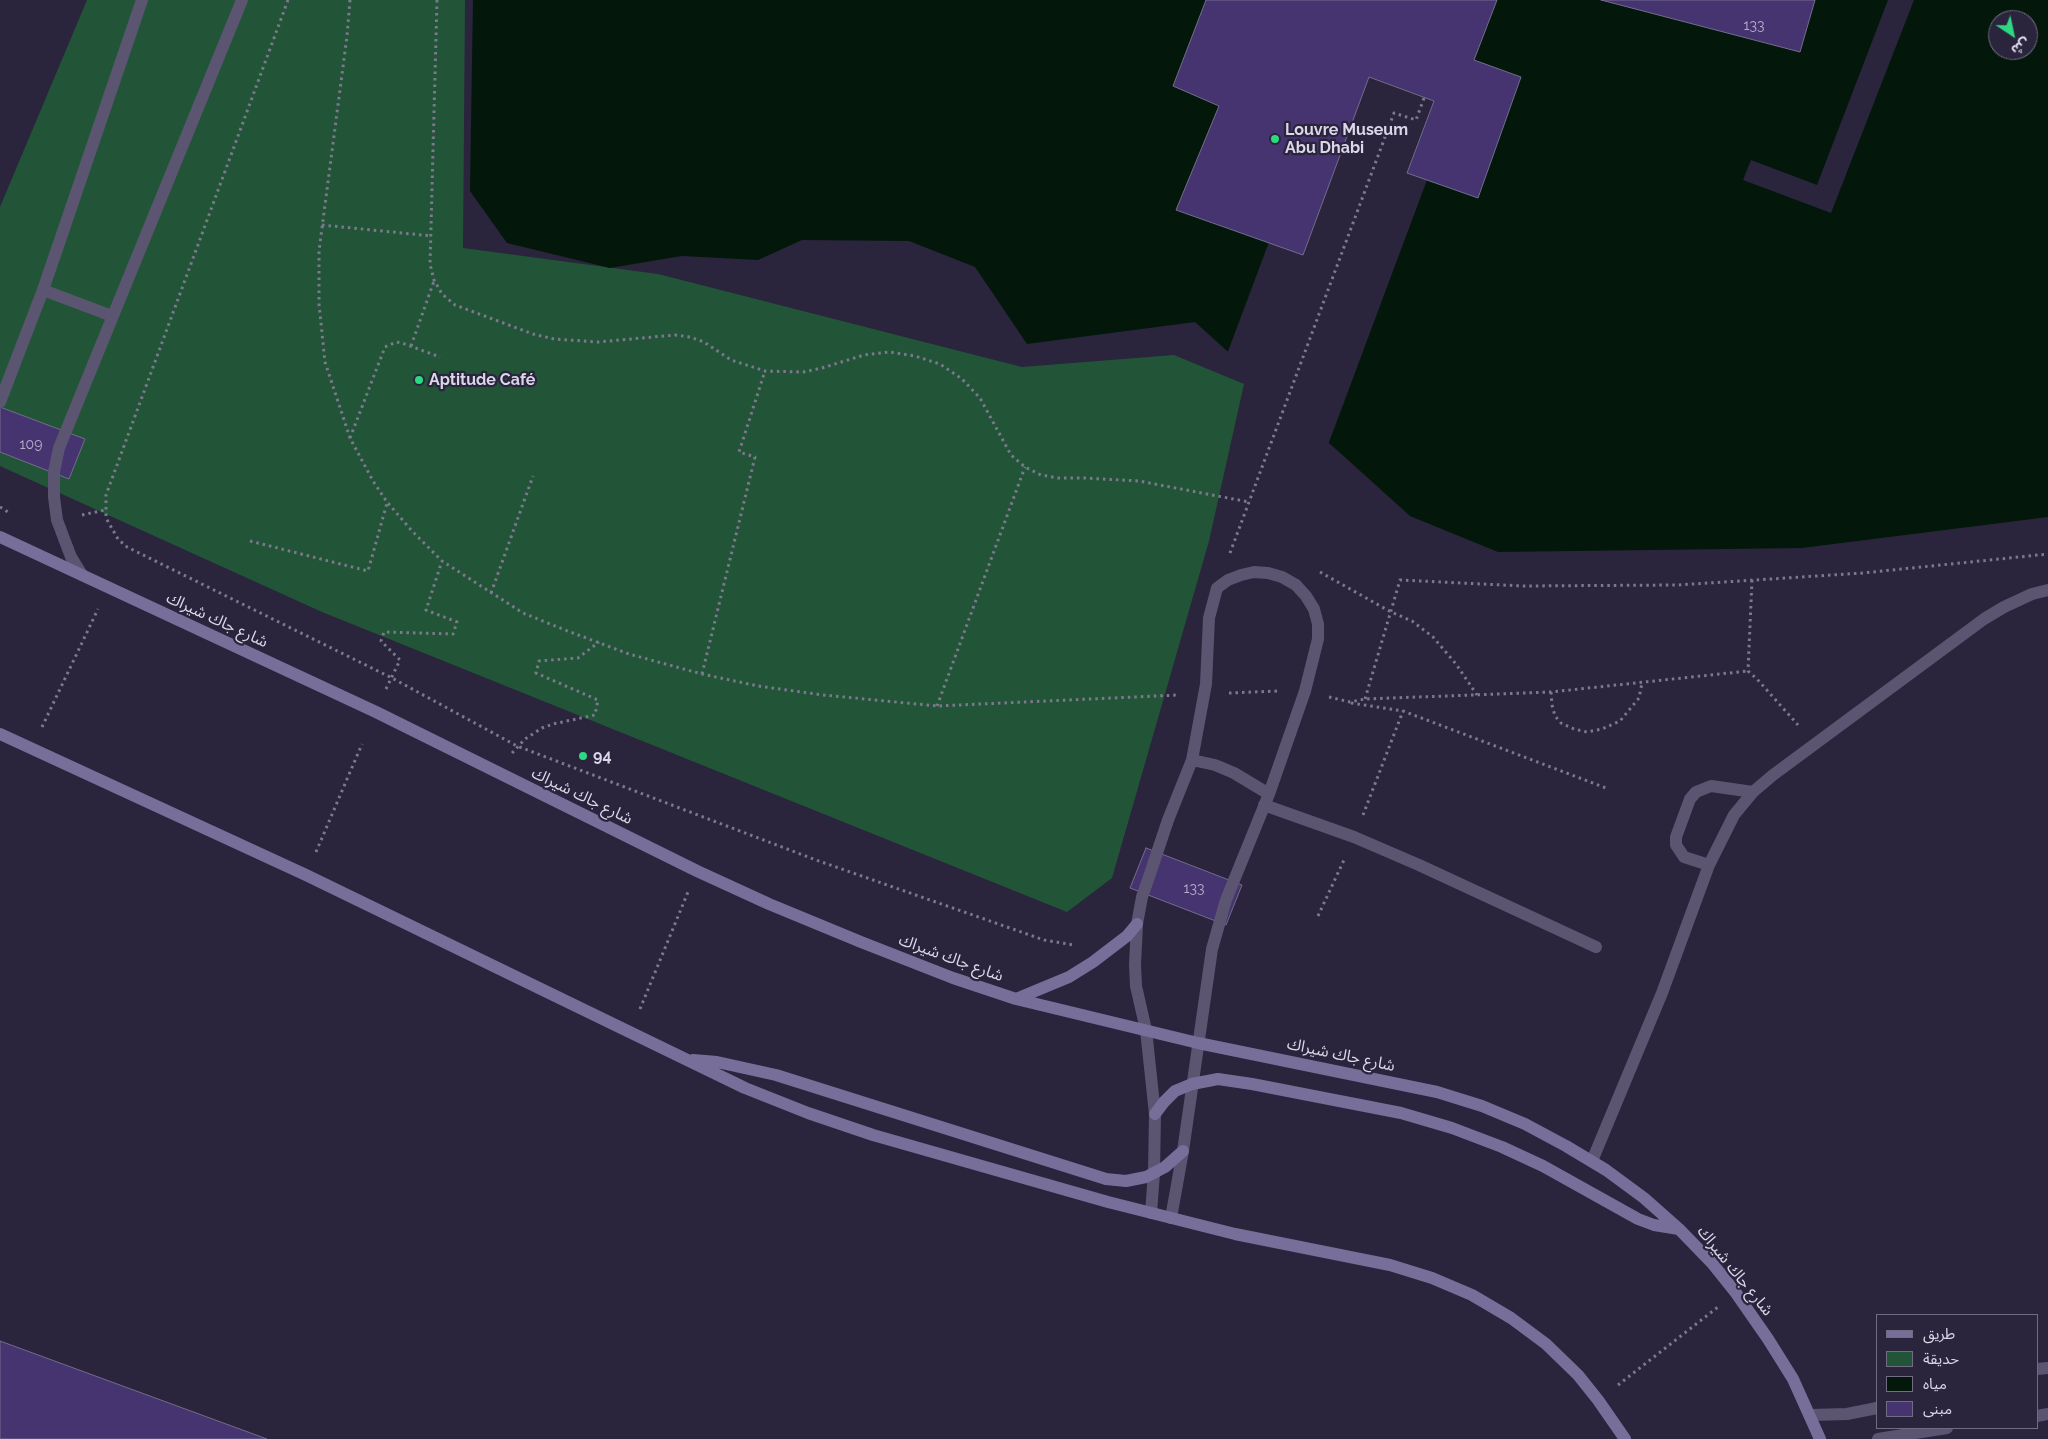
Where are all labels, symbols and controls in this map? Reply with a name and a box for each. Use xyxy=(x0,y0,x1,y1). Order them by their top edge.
north arrow xyxy=(1988,10,2038,60)
house number: 133 xyxy=(1744,18,1764,34)
text: ش xyxy=(2008,35,2033,59)
place label: Louvre Museum Abu Dhabi xyxy=(1285,120,1408,158)
marker: Louvre Museum Abu Dhabi xyxy=(1269,133,1281,145)
place label: Aptitude Café xyxy=(429,370,535,390)
marker: Aptitude Café xyxy=(413,374,425,386)
house number: 109 xyxy=(20,437,42,453)
street label: شارع جاك شيراك xyxy=(163,588,271,652)
place label: 94 xyxy=(593,746,612,766)
marker: 94 xyxy=(577,750,589,762)
street label: شارع جاك شيراك xyxy=(528,763,636,829)
house number: 133 xyxy=(1184,881,1204,897)
street label: شارع جاك شيراك xyxy=(896,930,1006,986)
street label: شارع جاك شيراك xyxy=(1285,1034,1397,1076)
street label: شارع جاك شيراك xyxy=(1693,1222,1777,1320)
legend xyxy=(1876,1314,2038,1429)
text: طريق xyxy=(1923,1325,1955,1343)
text: حديقة xyxy=(1923,1350,1959,1368)
text: مياه xyxy=(1923,1375,1947,1393)
text: مبنى xyxy=(1923,1400,1952,1418)

